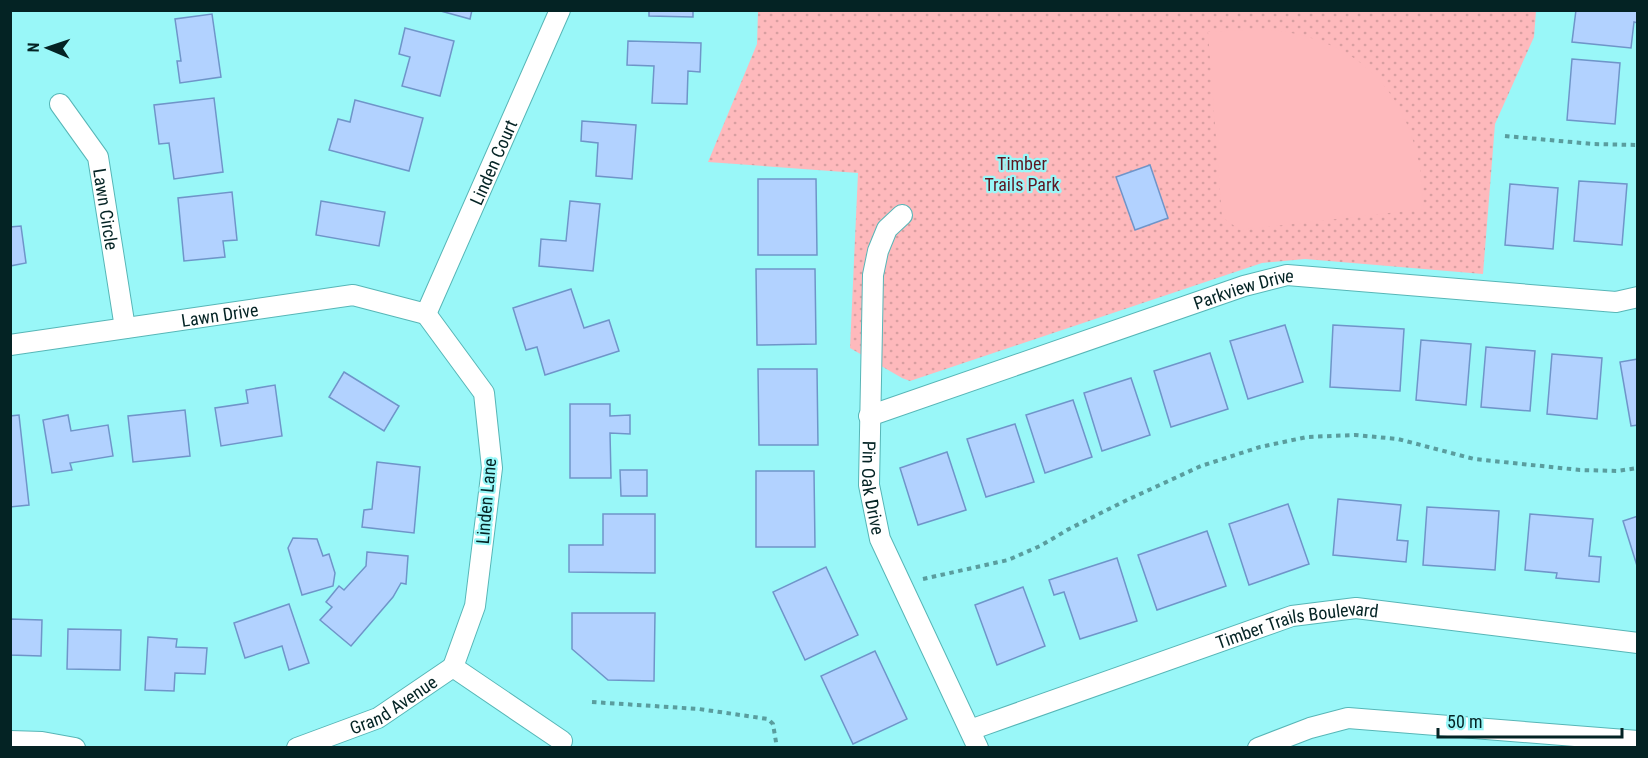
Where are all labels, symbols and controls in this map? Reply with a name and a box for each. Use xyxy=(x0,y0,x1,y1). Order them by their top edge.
north arrow xyxy=(18,18,78,78)
text: N xyxy=(24,42,43,53)
street label: Linden Court xyxy=(465,116,521,208)
park label: Timber Trails Park xyxy=(984,153,1060,195)
street label: Lawn Circle xyxy=(89,167,123,251)
street label: Parkview Drive xyxy=(1190,264,1295,313)
street label: Lawn Drive xyxy=(180,298,260,330)
street label: Pin Oak Drive xyxy=(858,441,889,537)
street label: Linden Lane xyxy=(472,457,500,545)
street label: Timber Trails Boulevard xyxy=(1213,598,1380,653)
street label: Grand Avenue xyxy=(347,671,441,738)
scale bar xyxy=(1438,701,1622,739)
text: 50 m xyxy=(1447,711,1482,732)

